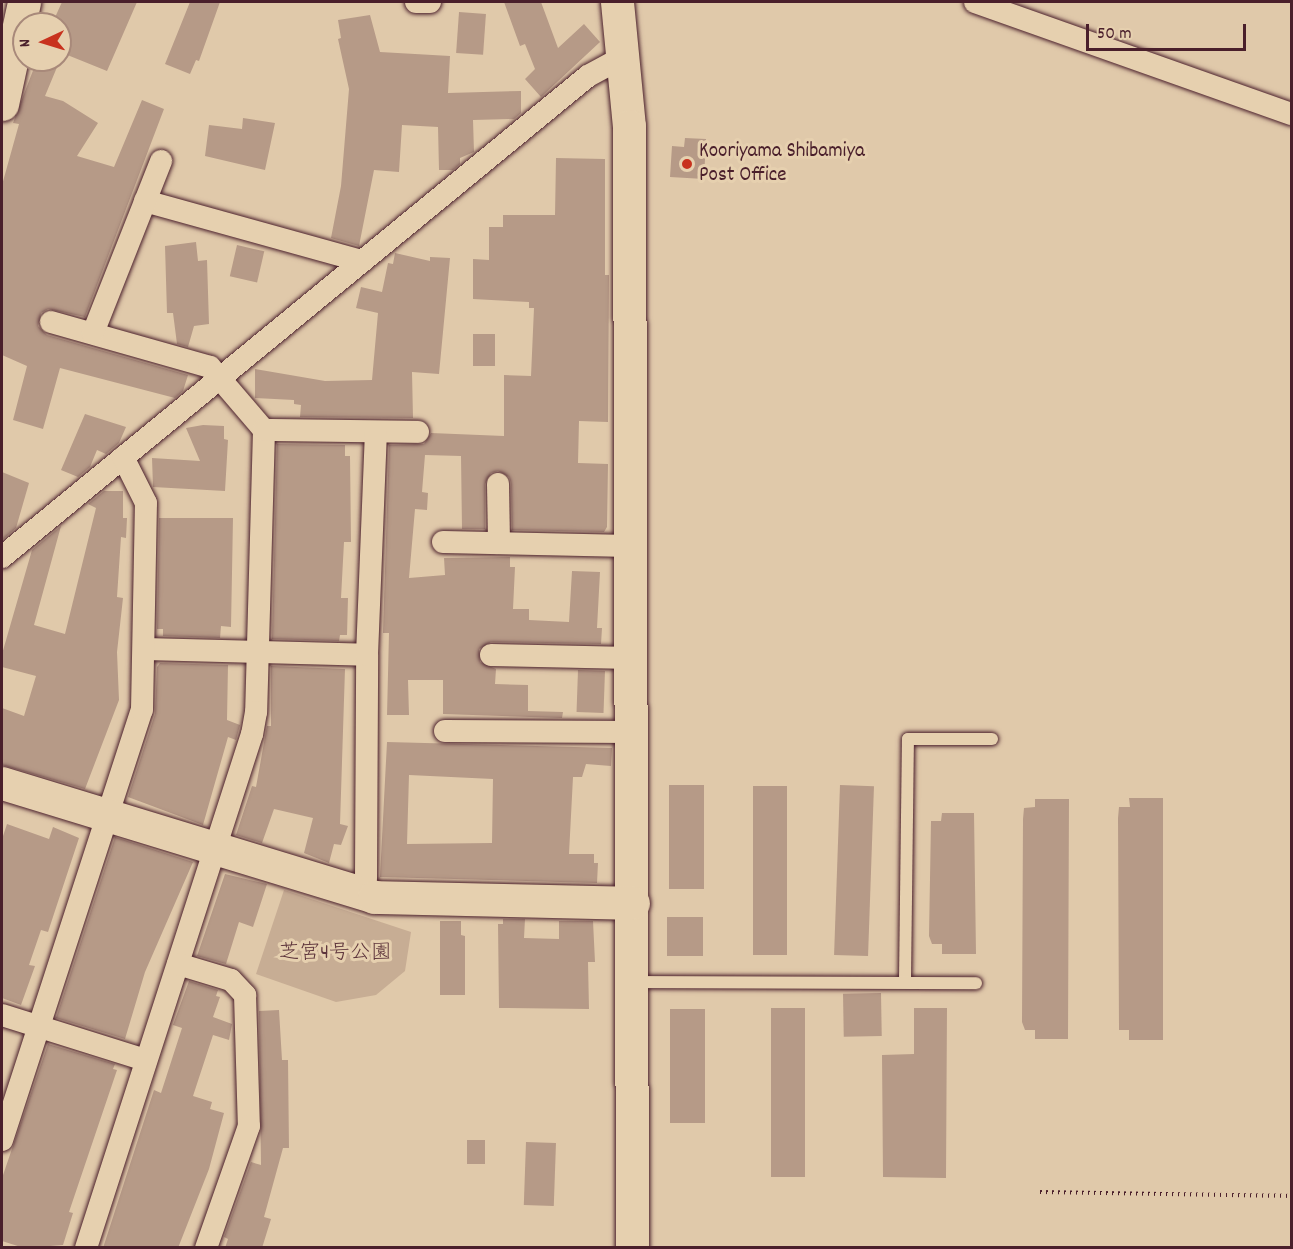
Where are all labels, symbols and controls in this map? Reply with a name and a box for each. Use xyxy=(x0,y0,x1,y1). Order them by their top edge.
north arrow xyxy=(12,12,72,72)
scale bar xyxy=(1089,12,1250,50)
text: 50 m xyxy=(1097,22,1132,47)
text: N xyxy=(14,38,37,48)
place label: Kooriyama Shibamiya Post Office xyxy=(699,139,865,189)
marker: Kooriyama Shibamiya Post Office xyxy=(680,157,694,171)
park label: 芝宮4号公園 xyxy=(278,941,392,967)

